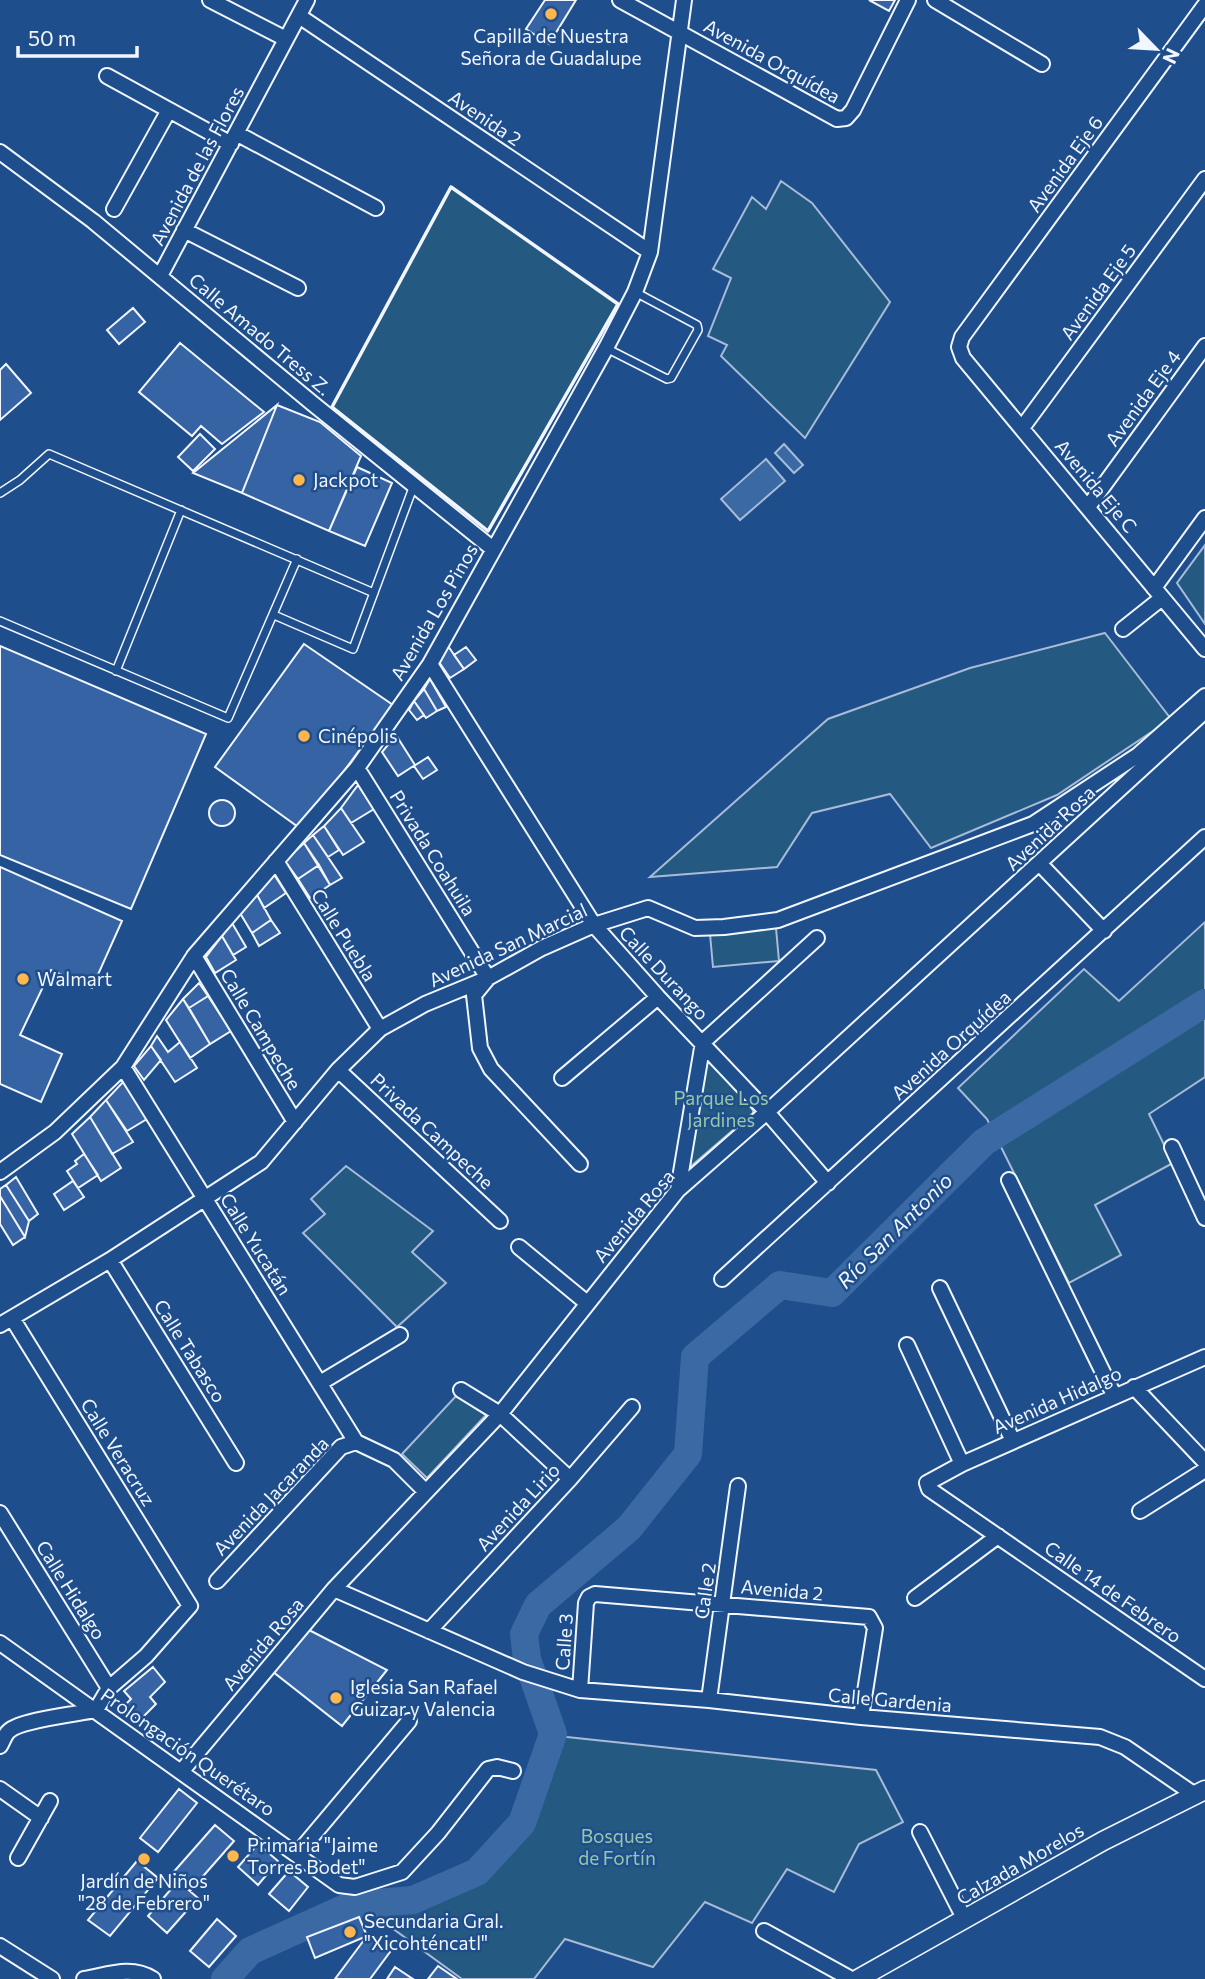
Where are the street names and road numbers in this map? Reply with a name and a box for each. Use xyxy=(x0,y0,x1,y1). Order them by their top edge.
street label: Avenida Orquídea xyxy=(700,14,844,108)
street label: Avenida de las Flores xyxy=(145,82,248,249)
street label: Avenida 2 xyxy=(445,85,526,150)
street label: Avenida Eje 6 xyxy=(1022,111,1107,216)
street label: Avenida Eje 5 xyxy=(1055,239,1140,344)
street label: Calle Amado Tress Z. xyxy=(185,268,336,400)
street label: Avenida Eje 4 xyxy=(1100,345,1185,450)
street label: Avenida Eje C xyxy=(1051,434,1142,537)
street label: Avenida Los Pinos xyxy=(385,539,482,684)
street label: Avenida Rosa xyxy=(1000,780,1099,875)
street label: Privada Coahuila xyxy=(386,786,481,920)
street label: Calle Puebla xyxy=(307,884,382,985)
street label: Avenida San Marcial xyxy=(425,898,591,991)
street label: Calle Durango xyxy=(615,921,714,1025)
street label: Calle Campeche xyxy=(216,964,307,1094)
street label: Avenida Orquídea xyxy=(886,985,1015,1104)
street label: Privada Campeche xyxy=(366,1068,499,1193)
street label: Avenida Rosa xyxy=(588,1165,679,1267)
street label: Calle Yucatán xyxy=(216,1188,297,1299)
street label: Calle Tabasco xyxy=(150,1295,231,1407)
street label: Avenida Hidalgo xyxy=(989,1361,1125,1438)
street label: Calle Veracruz xyxy=(76,1394,161,1510)
street label: Avenida Jacaranda xyxy=(208,1432,333,1560)
street label: Avenida Lirio xyxy=(471,1458,564,1555)
street label: Calle Hidalgo xyxy=(32,1536,111,1644)
street label: Calle 14 de Febrero xyxy=(1040,1536,1186,1647)
street label: Calle 2 xyxy=(689,1561,720,1621)
street label: Avenida 2 xyxy=(740,1574,824,1605)
street label: Avenida Rosa xyxy=(217,1593,308,1695)
street label: Calle 3 xyxy=(550,1613,577,1671)
street label: Prolongación Querétaro xyxy=(97,1683,280,1821)
street label: Calle Gardenia xyxy=(827,1683,953,1716)
street label: Calzada Morelos xyxy=(952,1818,1087,1909)

